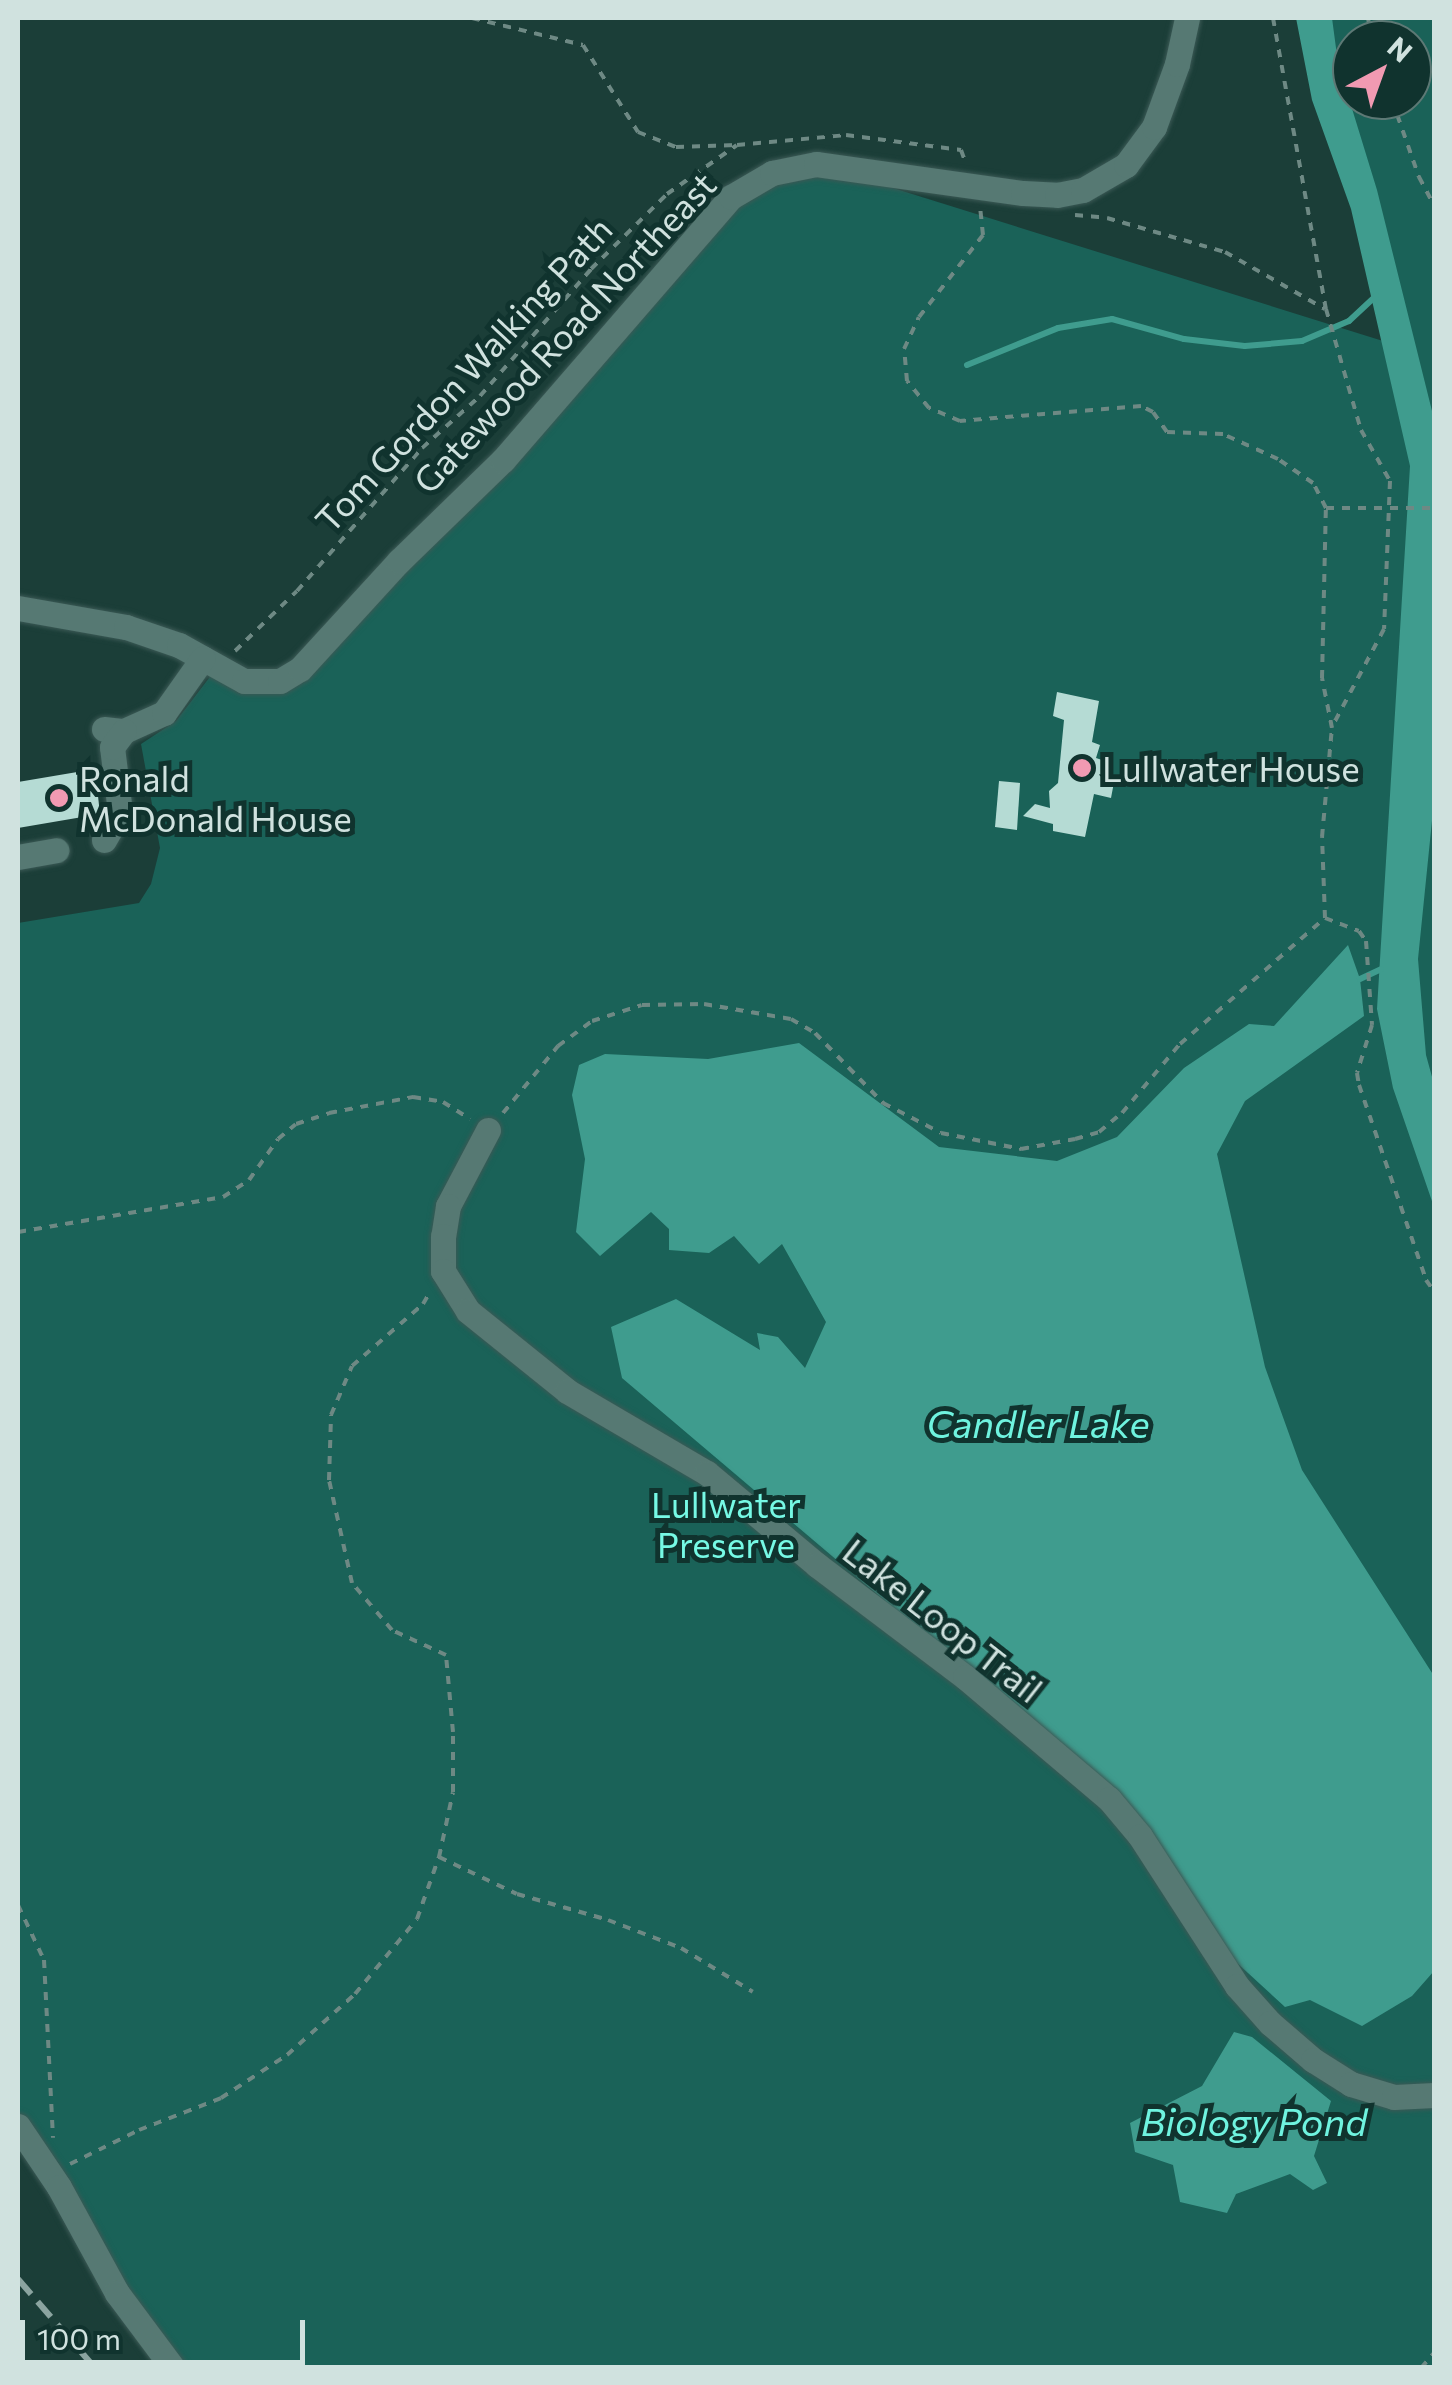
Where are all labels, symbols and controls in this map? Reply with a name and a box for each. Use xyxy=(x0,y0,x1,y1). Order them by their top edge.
north arrow xyxy=(1332,20,1432,120)
text: N xyxy=(1381,29,1419,69)
street label: Gatewood Road Northeast xyxy=(404,163,724,501)
street label: Tom Gordon Walking Path xyxy=(306,208,620,540)
place label: Lullwater House xyxy=(1102,747,1360,789)
place label: Ronald McDonald House xyxy=(79,757,352,839)
marker: Lullwater House xyxy=(1071,757,1093,779)
marker: Ronald McDonald House xyxy=(48,787,70,809)
water label: Candler Lake xyxy=(926,1400,1150,1446)
park label: Lullwater Preserve xyxy=(651,1483,801,1565)
street label: Lake Loop Trail xyxy=(835,1529,1051,1711)
water label: Biology Pond xyxy=(1141,2098,1367,2144)
scale bar xyxy=(25,2300,310,2362)
text: 100 m xyxy=(37,2319,121,2356)

